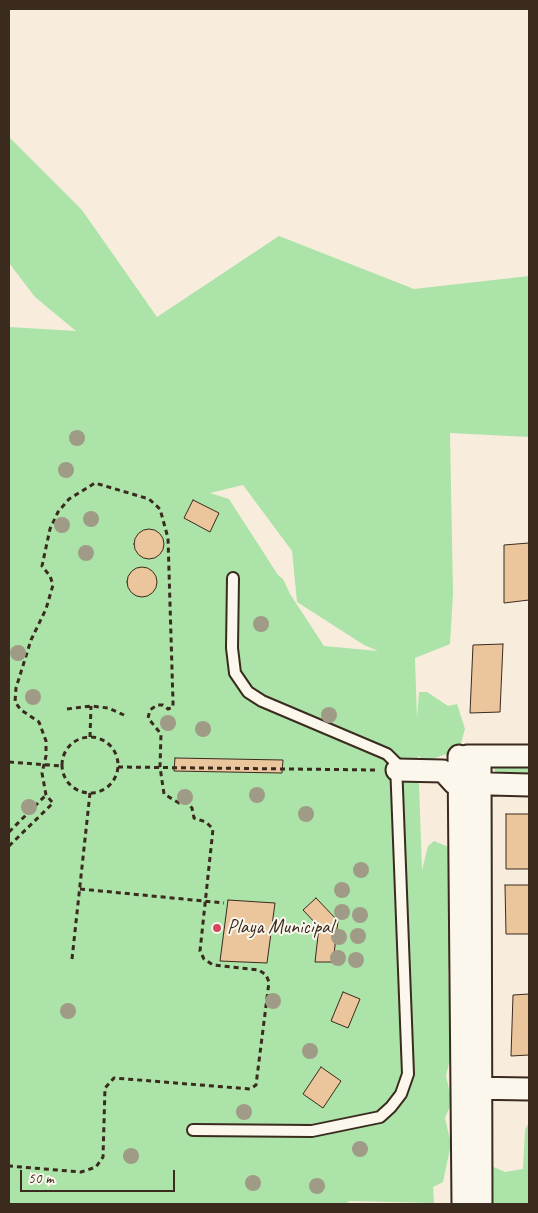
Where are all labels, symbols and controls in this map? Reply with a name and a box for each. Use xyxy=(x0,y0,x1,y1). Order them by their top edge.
place label: Playa Municipal xyxy=(227,916,333,940)
marker: Playa Municipal xyxy=(211,922,223,934)
scale bar xyxy=(22,1160,178,1192)
text: 50 m xyxy=(28,1169,54,1188)

